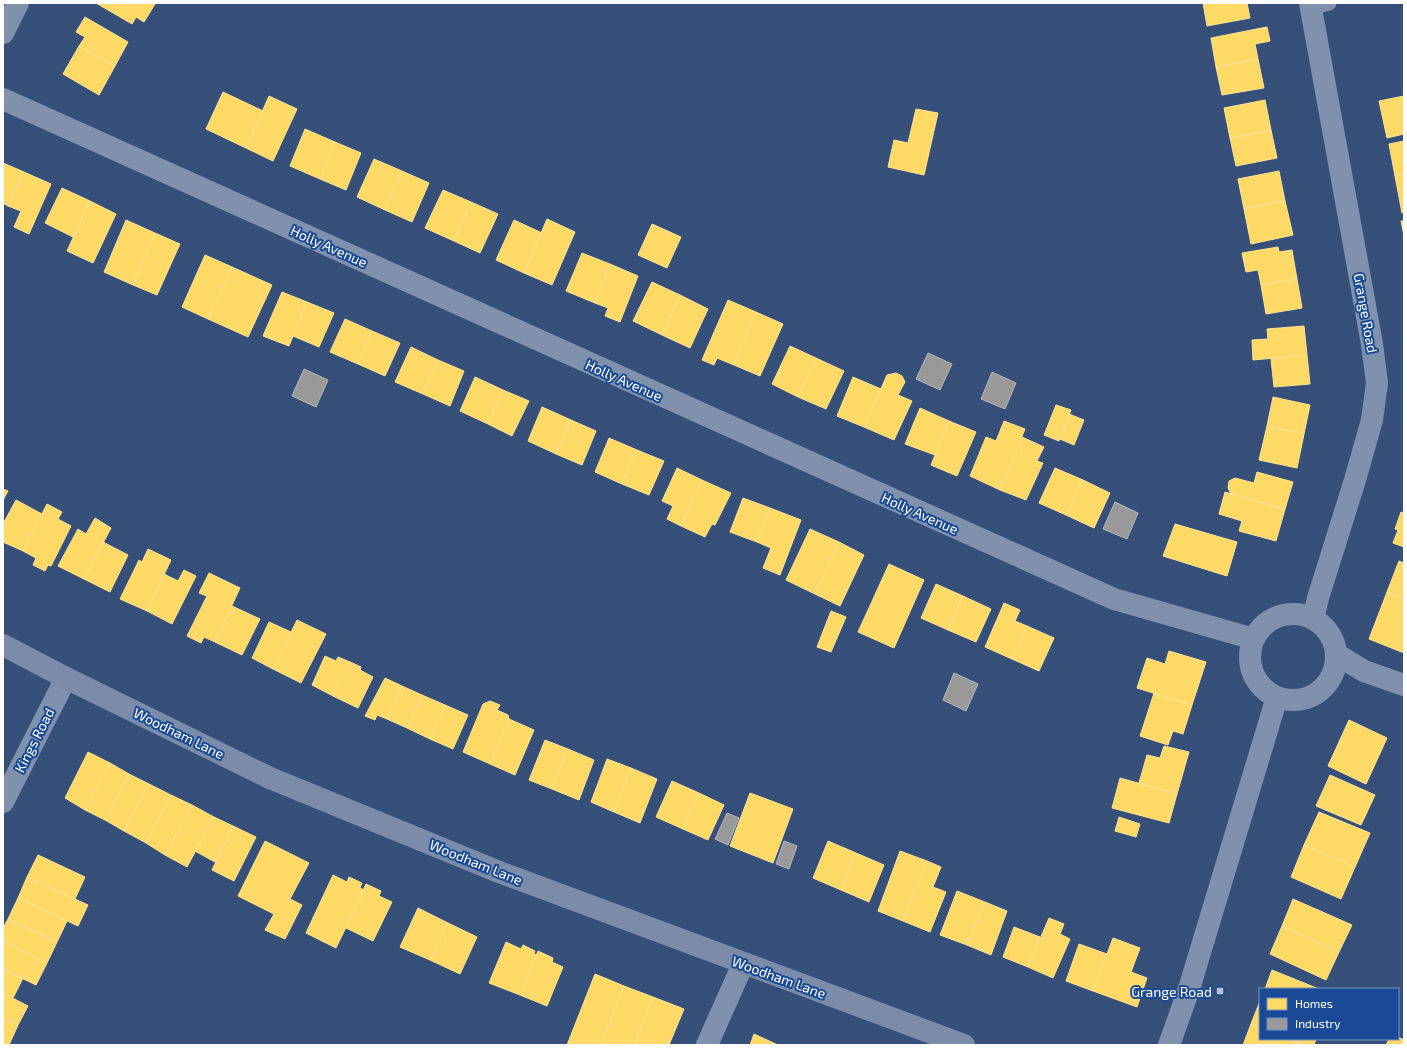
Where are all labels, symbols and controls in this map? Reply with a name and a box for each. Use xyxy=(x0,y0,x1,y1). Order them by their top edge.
street label: Holly Avenue xyxy=(288,222,370,270)
street label: Grange Road xyxy=(1351,272,1381,354)
street label: Holly Avenue xyxy=(583,356,665,404)
street label: Holly Avenue xyxy=(879,489,961,537)
street label: Woodham Lane xyxy=(131,704,227,762)
street label: Kings Road xyxy=(10,705,58,775)
street label: Woodham Lane xyxy=(427,836,525,888)
street label: Woodham Lane xyxy=(730,952,828,1002)
place label: Grange Road xyxy=(1131,983,1212,1000)
marker: Grange Road xyxy=(1215,986,1225,996)
legend xyxy=(1259,988,1399,1040)
text: Homes xyxy=(1295,996,1333,1010)
text: Industry xyxy=(1295,1016,1341,1030)

